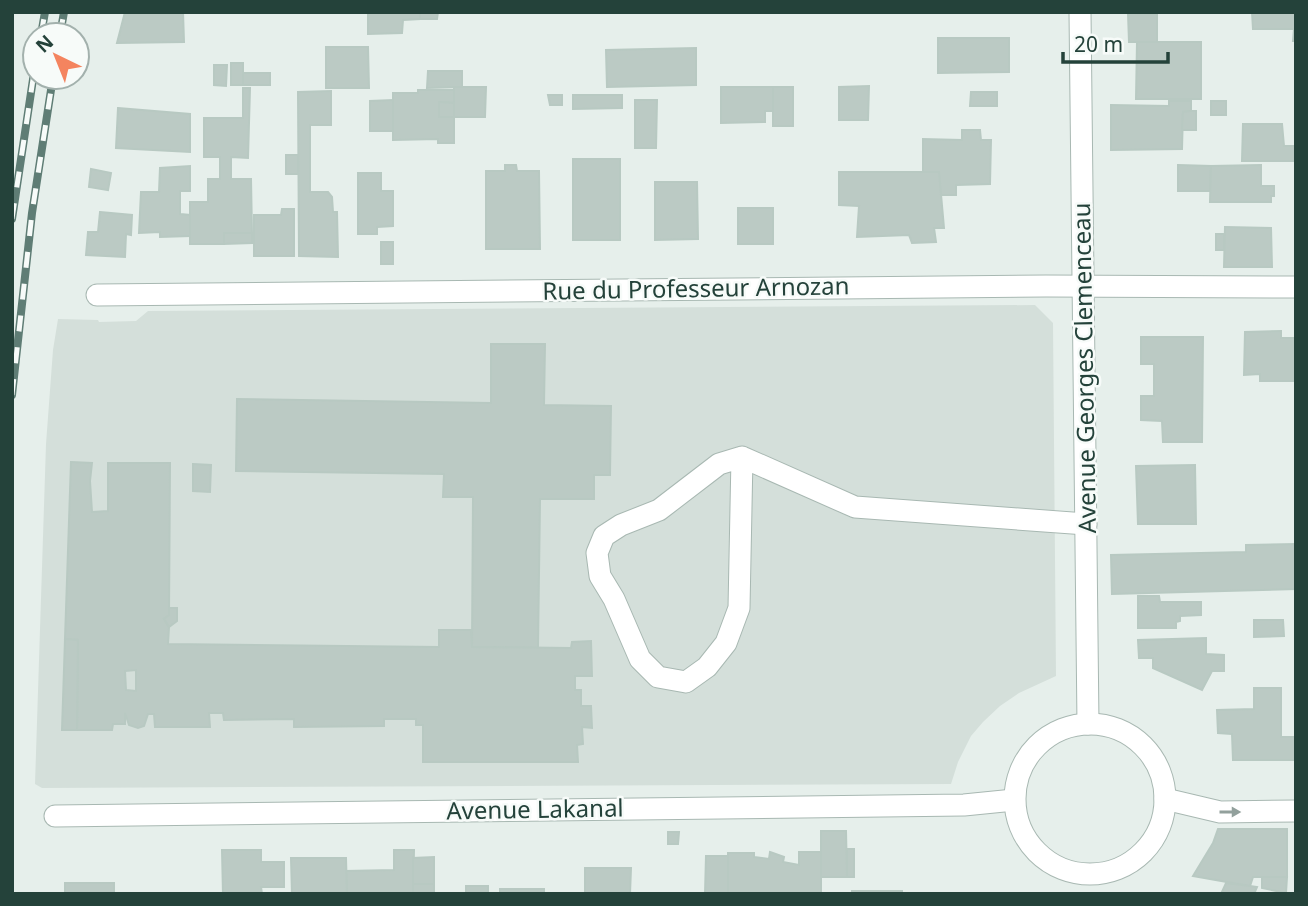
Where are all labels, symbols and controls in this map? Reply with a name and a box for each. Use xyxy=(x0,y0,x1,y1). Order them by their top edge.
north arrow xyxy=(21,21,91,91)
scale bar xyxy=(1063,21,1168,65)
text: N xyxy=(30,29,59,58)
text: 20 m xyxy=(1074,30,1123,58)
street label: Avenue Georges Clemenceau xyxy=(1064,202,1103,534)
street label: Rue du Professeur Arnozan xyxy=(542,268,850,307)
street label: Avenue Lakanal xyxy=(446,790,624,827)
one-way arrow xyxy=(1219,806,1241,818)

